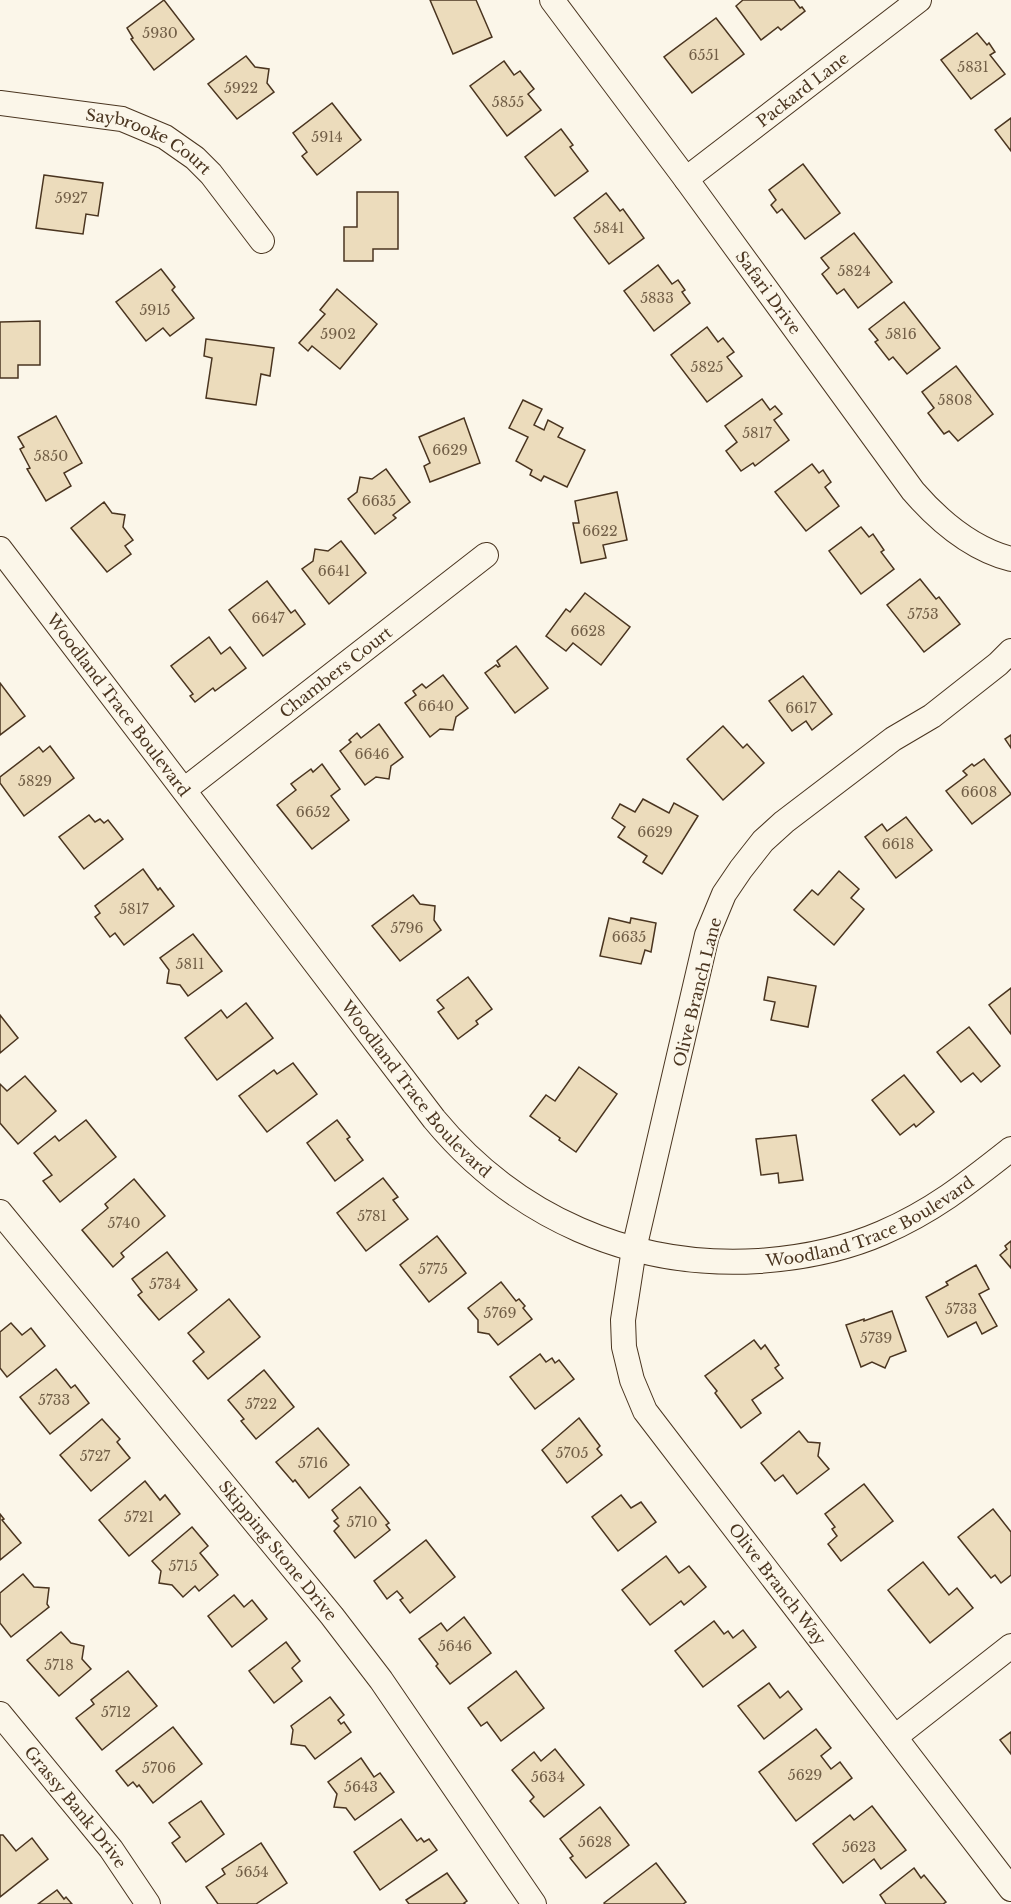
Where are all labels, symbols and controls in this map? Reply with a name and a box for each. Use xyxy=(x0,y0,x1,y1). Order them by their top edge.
house number: 5930 xyxy=(142,24,178,42)
house number: 6551 xyxy=(688,46,720,64)
street label: Packard Lane xyxy=(753,48,853,131)
house number: 5831 xyxy=(957,58,989,76)
house number: 5922 xyxy=(224,79,258,97)
house number: 5855 xyxy=(492,93,524,111)
street label: Saybrooke Court xyxy=(85,104,216,179)
house number: 5914 xyxy=(311,128,343,146)
house number: 5927 xyxy=(55,189,88,207)
house number: 5841 xyxy=(594,219,624,237)
street label: Safari Drive xyxy=(732,247,806,338)
house number: 5824 xyxy=(837,262,871,280)
house number: 5833 xyxy=(640,289,674,307)
house number: 5915 xyxy=(139,301,171,319)
house number: 5902 xyxy=(320,325,356,343)
house number: 5816 xyxy=(885,325,917,343)
house number: 5825 xyxy=(690,358,724,376)
house number: 5808 xyxy=(938,391,972,409)
house number: 5817 xyxy=(742,424,773,442)
house number: 6629 xyxy=(432,441,468,459)
house number: 5850 xyxy=(34,447,68,465)
house number: 6635 xyxy=(362,492,396,510)
house number: 6622 xyxy=(582,522,618,540)
house number: 6641 xyxy=(318,562,350,580)
house number: 5753 xyxy=(907,605,939,623)
street label: Woodland Trace Boulevard xyxy=(42,609,195,800)
house number: 6647 xyxy=(251,609,286,627)
street label: Chambers Court xyxy=(275,622,396,722)
house number: 6628 xyxy=(570,622,606,640)
house number: 6640 xyxy=(418,697,454,715)
house number: 6617 xyxy=(785,699,818,717)
house number: 6646 xyxy=(354,745,390,763)
house number: 5829 xyxy=(18,772,52,790)
house number: 6608 xyxy=(961,783,997,801)
house number: 6652 xyxy=(296,803,330,821)
house number: 6629 xyxy=(637,823,673,841)
house number: 6618 xyxy=(882,835,914,853)
house number: 5817 xyxy=(119,900,150,918)
street label: Olive Branch Lane xyxy=(669,915,725,1069)
house number: 5796 xyxy=(391,919,423,937)
house number: 6635 xyxy=(612,928,646,946)
house number: 5811 xyxy=(176,955,204,973)
street label: Woodland Trace Boulevard xyxy=(337,996,495,1182)
street label: Woodland Trace Boulevard xyxy=(764,1172,978,1271)
house number: 5781 xyxy=(357,1207,387,1225)
house number: 5740 xyxy=(108,1214,140,1232)
house number: 5775 xyxy=(418,1260,448,1278)
house number: 5734 xyxy=(149,1275,181,1293)
house number: 5733 xyxy=(945,1300,977,1318)
house number: 5769 xyxy=(484,1304,516,1322)
house number: 5739 xyxy=(860,1329,892,1347)
house number: 5733 xyxy=(38,1391,70,1409)
house number: 5722 xyxy=(245,1395,277,1413)
house number: 5705 xyxy=(556,1444,589,1462)
house number: 5727 xyxy=(80,1447,111,1465)
house number: 5716 xyxy=(298,1454,328,1472)
street label: Skipping Stone Drive xyxy=(215,1476,341,1624)
house number: 5721 xyxy=(124,1508,154,1526)
house number: 5710 xyxy=(346,1513,378,1531)
street label: Olive Branch Way xyxy=(724,1519,831,1650)
house number: 5715 xyxy=(168,1557,198,1575)
house number: 5646 xyxy=(438,1637,472,1655)
house number: 5718 xyxy=(44,1656,74,1674)
house number: 5712 xyxy=(101,1703,131,1721)
street label: Grassy Bank Drive xyxy=(20,1742,131,1872)
house number: 5706 xyxy=(142,1759,176,1777)
house number: 5629 xyxy=(788,1766,822,1784)
house number: 5634 xyxy=(531,1768,565,1786)
house number: 5643 xyxy=(344,1778,378,1796)
house number: 5628 xyxy=(578,1833,612,1851)
house number: 5623 xyxy=(842,1838,876,1856)
house number: 5654 xyxy=(235,1863,269,1881)

